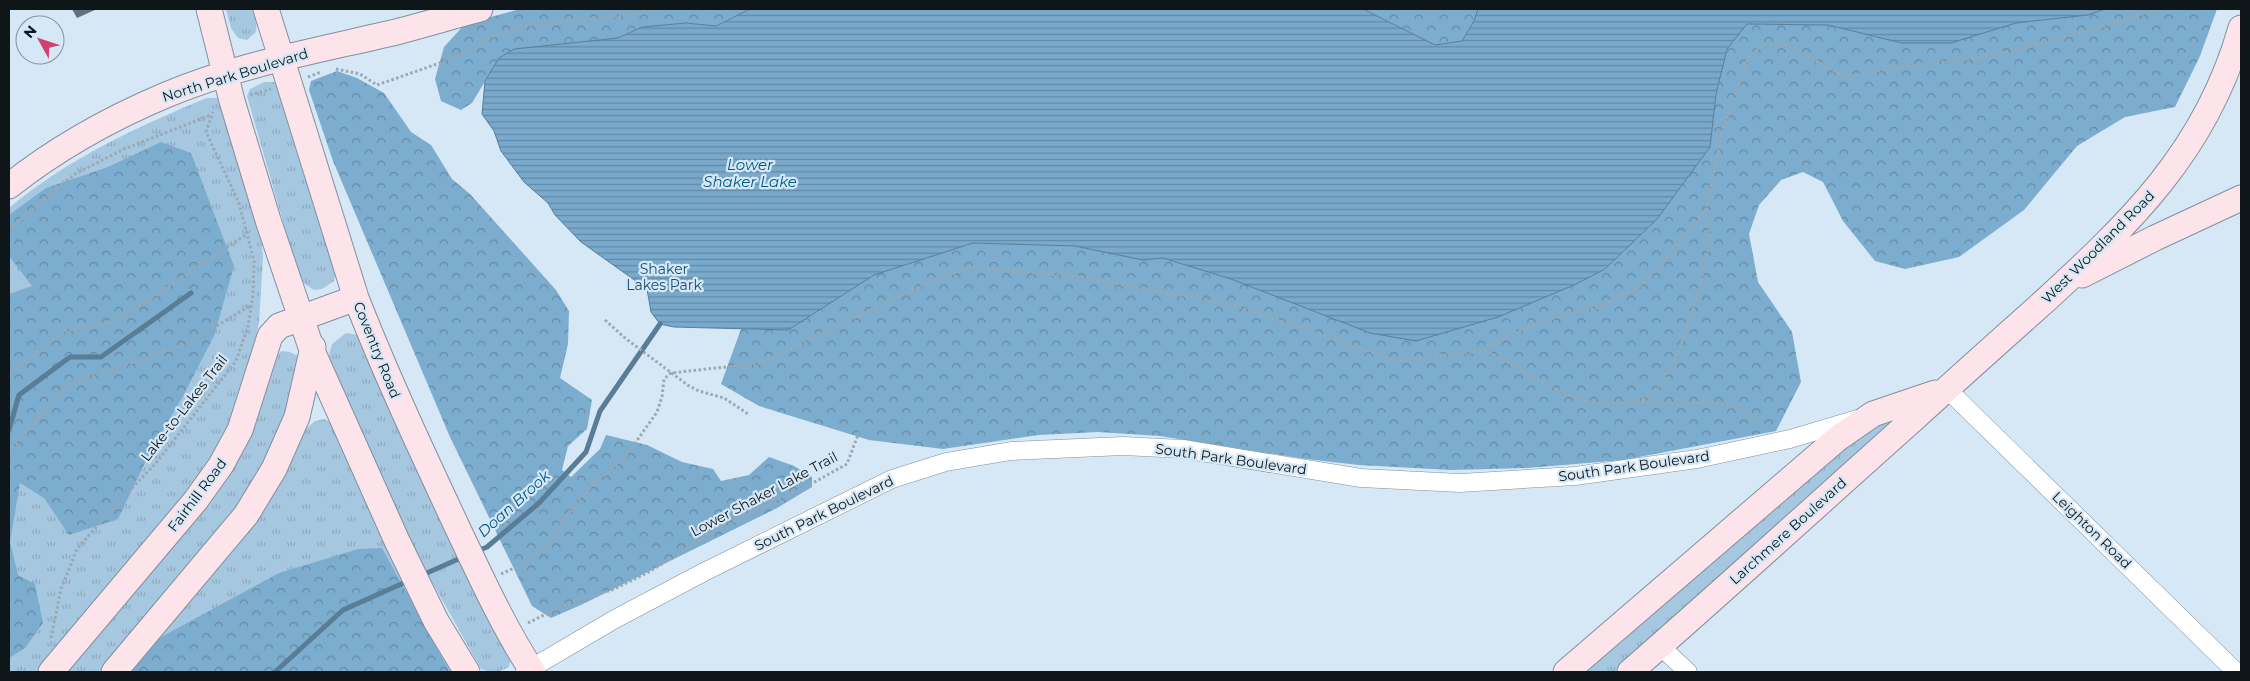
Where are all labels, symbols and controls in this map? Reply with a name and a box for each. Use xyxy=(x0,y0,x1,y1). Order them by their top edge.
north arrow xyxy=(15,15,65,65)
text: N xyxy=(20,22,41,42)
street label: North Park Boulevard xyxy=(160,44,310,106)
water label: Lower Shaker Lake xyxy=(703,155,797,191)
street label: West Woodland Road xyxy=(2038,187,2158,307)
park label: Shaker Lakes Park xyxy=(626,260,702,294)
street label: Coventry Road xyxy=(349,299,405,401)
street label: Lake-to-Lakes Trail xyxy=(137,351,231,465)
street label: South Park Boulevard xyxy=(1154,439,1308,479)
street label: South Park Boulevard xyxy=(1557,446,1711,486)
street label: Lower Shaker Lake Trail xyxy=(687,448,841,540)
street label: Fairhill Road xyxy=(164,455,230,535)
water label: Doan Brook xyxy=(474,465,555,541)
street label: South Park Boulevard xyxy=(751,471,897,555)
street label: Larchmere Boulevard xyxy=(1726,474,1850,588)
street label: Leighton Road xyxy=(2049,488,2135,572)

